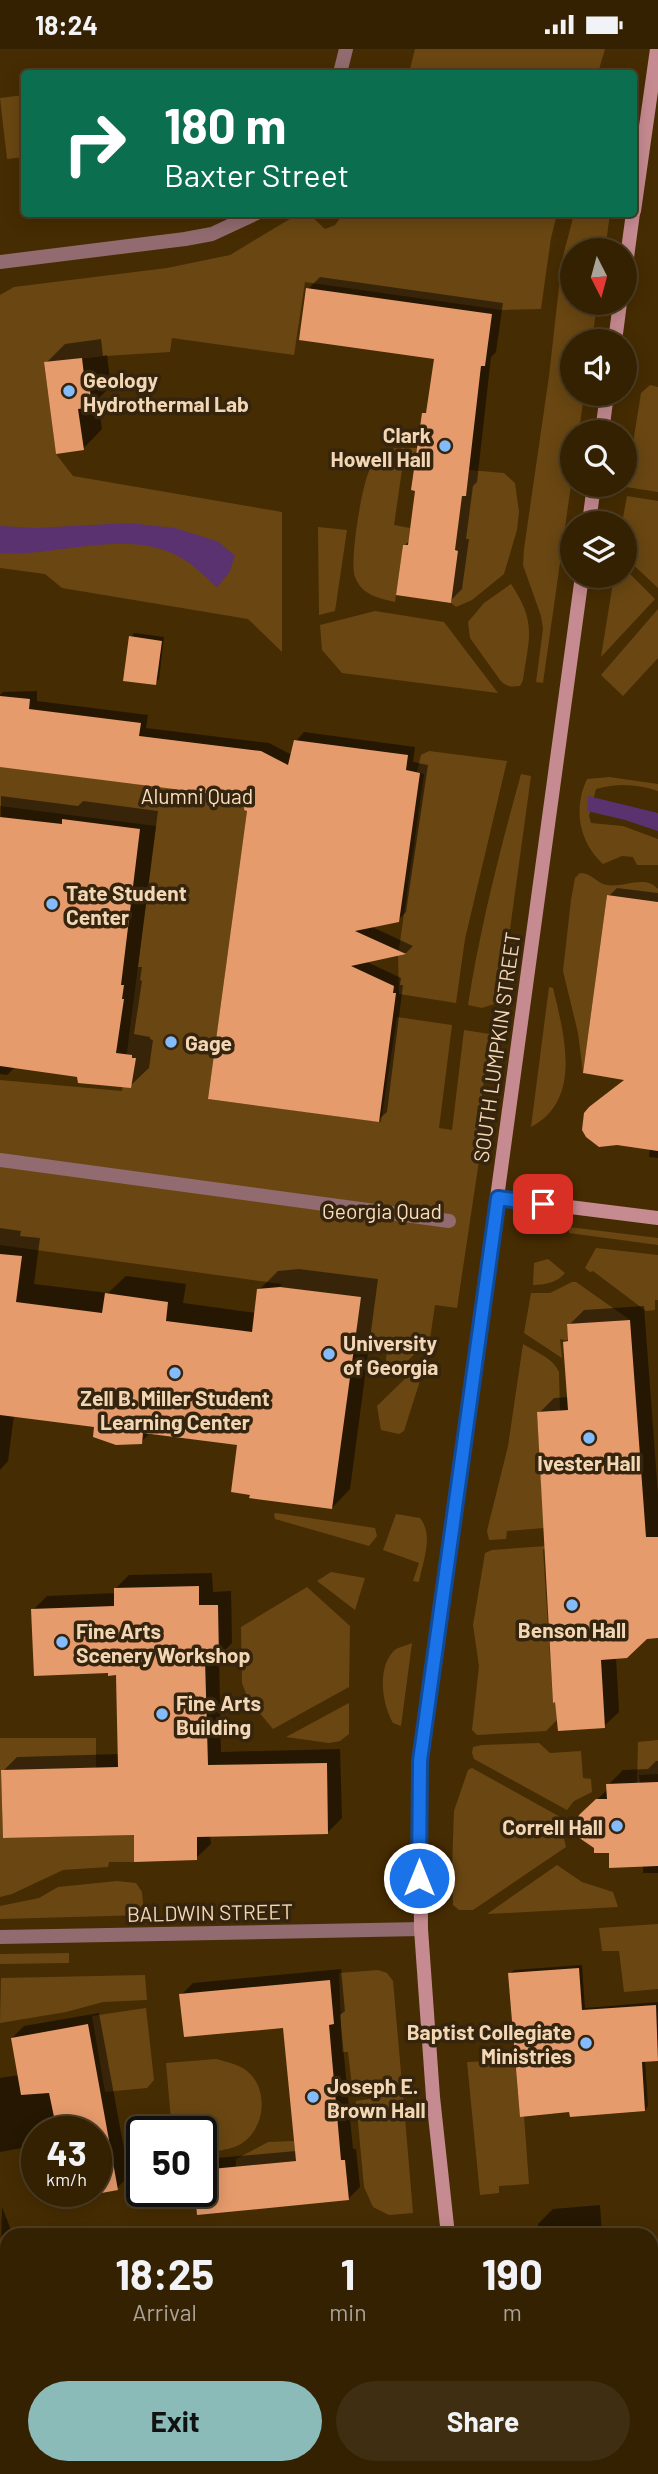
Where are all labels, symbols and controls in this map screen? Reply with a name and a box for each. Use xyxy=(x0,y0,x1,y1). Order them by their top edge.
text: 18:24 xyxy=(35,9,98,40)
text: 180 m xyxy=(164,95,287,154)
icon: right xyxy=(49,98,140,189)
text: Baxter Street xyxy=(164,155,349,193)
north arrow xyxy=(560,238,637,315)
map controls xyxy=(560,238,637,588)
button: sound xyxy=(560,329,637,406)
place label: Geology Hydrothermal Lab xyxy=(83,367,249,416)
marker: Geology Hydrothermal Lab xyxy=(61,383,77,399)
button: search xyxy=(560,420,637,497)
place label: Clark Howell Hall xyxy=(331,422,431,471)
marker: Clark Howell Hall xyxy=(437,438,453,454)
button: layers xyxy=(560,511,637,588)
park label: Alumni Quad xyxy=(141,783,253,808)
place label: Tate Student Center xyxy=(66,880,187,929)
marker: Tate Student Center xyxy=(44,896,60,912)
street label: SOUTH LUMPKIN STREET xyxy=(467,930,525,1164)
place label: Gage xyxy=(185,1030,232,1055)
marker: Gage xyxy=(163,1034,179,1050)
pin xyxy=(513,1174,573,1234)
icon: arrive xyxy=(524,1185,562,1223)
park label: Georgia Quad xyxy=(322,1198,442,1223)
place label: University of Georgia xyxy=(343,1330,438,1379)
marker: University of Georgia xyxy=(321,1346,337,1362)
marker: Zell B. Miller Student Learning Center xyxy=(167,1365,183,1381)
place label: Zell B. Miller Student Learning Center xyxy=(80,1385,270,1434)
marker: Ivester Hall xyxy=(581,1430,597,1446)
place label: Ivester Hall xyxy=(537,1450,641,1475)
marker: Benson Hall xyxy=(564,1597,580,1613)
place label: Benson Hall xyxy=(518,1617,626,1642)
place label: Fine Arts Scenery Workshop xyxy=(76,1618,251,1667)
marker: Fine Arts Scenery Workshop xyxy=(54,1634,70,1650)
place label: Fine Arts Building xyxy=(176,1690,261,1739)
marker: Fine Arts Building xyxy=(154,1706,170,1722)
place label: Correll Hall xyxy=(502,1814,603,1839)
marker: Correll Hall xyxy=(609,1818,625,1834)
position arrow xyxy=(382,1841,456,1915)
street label: BALDWIN STREET xyxy=(127,1898,293,1926)
place label: Baptist Collegiate Ministries xyxy=(407,2019,572,2068)
marker: Baptist Collegiate Ministries xyxy=(578,2035,594,2051)
place label: Joseph E. Brown Hall xyxy=(327,2073,426,2122)
marker: Joseph E. Brown Hall xyxy=(305,2089,321,2105)
speed limit sign: 50 xyxy=(126,2116,217,2207)
text: 43 xyxy=(46,2131,87,2173)
text: km/h xyxy=(46,2168,87,2190)
text: 18:25 xyxy=(115,2248,214,2298)
text: 1 xyxy=(341,2248,355,2298)
text: 190 xyxy=(482,2248,543,2298)
text: Arrival xyxy=(133,2298,197,2326)
text: min xyxy=(329,2298,367,2326)
text: m xyxy=(503,2298,522,2326)
button: Exit xyxy=(28,2381,322,2461)
button: Share xyxy=(336,2381,630,2461)

